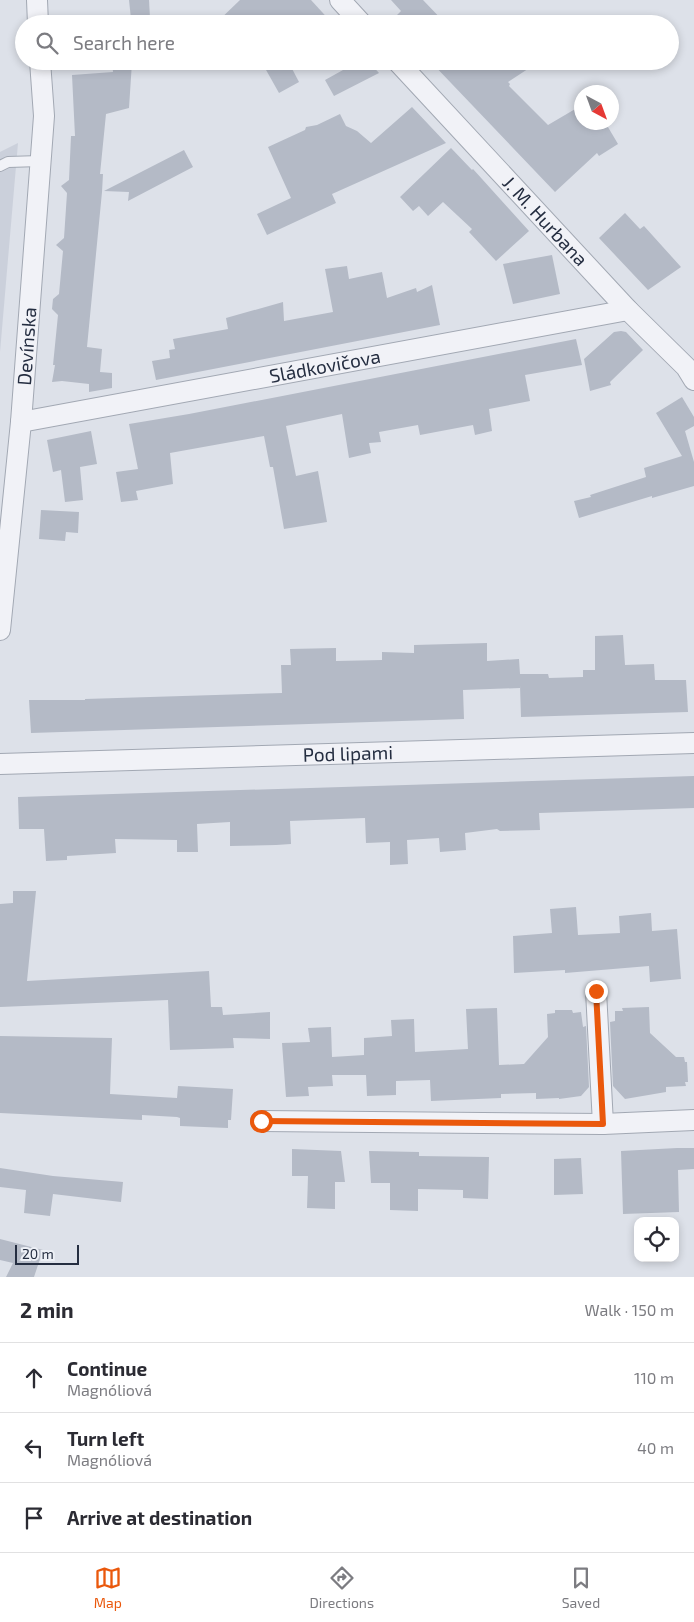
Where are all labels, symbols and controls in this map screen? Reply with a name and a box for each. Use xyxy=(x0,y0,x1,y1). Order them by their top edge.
search box xyxy=(15,15,679,70)
icon: search xyxy=(33,29,61,57)
text: Search here xyxy=(73,31,175,54)
north arrow xyxy=(574,85,619,130)
street label: J. M. Hurbana xyxy=(498,171,593,270)
street label: Devínska xyxy=(12,306,41,386)
street label: Sládkovičova xyxy=(267,344,382,387)
street label: Pod lipami xyxy=(302,740,393,766)
route end xyxy=(585,980,608,1003)
route start xyxy=(250,1110,273,1133)
map controls xyxy=(634,1217,679,1262)
button: locate xyxy=(634,1217,679,1262)
scale bar xyxy=(15,1242,79,1265)
text: 20 m xyxy=(22,1245,54,1262)
text: 2 min xyxy=(20,1297,74,1322)
text: Walk · 150 m xyxy=(584,1300,674,1319)
text: Continue xyxy=(67,1357,147,1380)
icon: ahead xyxy=(20,1364,48,1392)
text: 110 m xyxy=(634,1368,674,1387)
text: Magnóliová xyxy=(67,1380,152,1399)
text: Turn left xyxy=(67,1427,144,1450)
icon: left xyxy=(20,1434,48,1462)
text: 40 m xyxy=(637,1438,674,1457)
text: Magnóliová xyxy=(67,1450,152,1469)
icon: arrive xyxy=(20,1504,48,1532)
text: Arrive at destination xyxy=(67,1506,252,1529)
tab: Map xyxy=(94,1564,122,1611)
tab: Directions xyxy=(310,1564,374,1611)
tab: Saved xyxy=(562,1564,600,1611)

